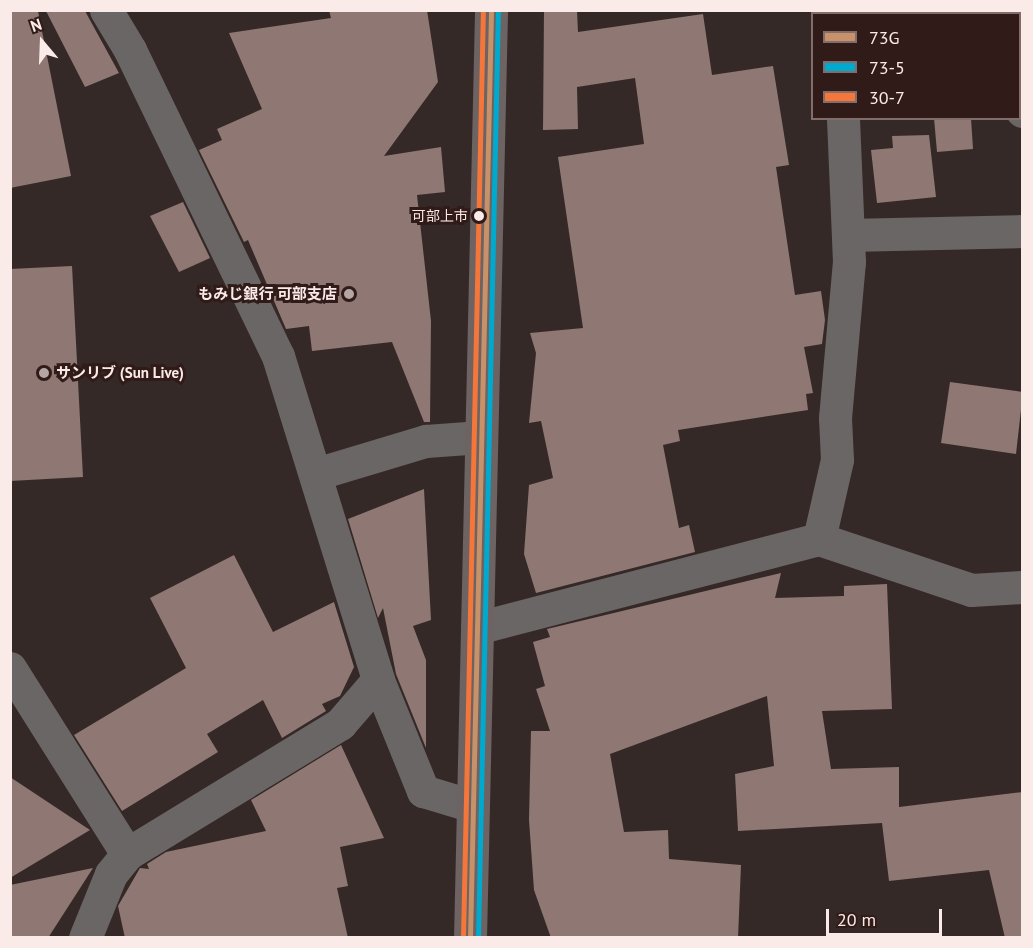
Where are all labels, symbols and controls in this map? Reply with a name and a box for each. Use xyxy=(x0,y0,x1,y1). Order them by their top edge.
north arrow xyxy=(12,12,72,72)
legend xyxy=(811,12,1021,120)
text: N xyxy=(28,14,44,36)
text: 73G xyxy=(869,26,900,49)
text: 73-5 xyxy=(869,56,905,79)
text: 30-7 xyxy=(869,86,905,109)
place label: 可部上市 xyxy=(412,208,468,224)
marker: 可部上市 xyxy=(473,210,485,222)
place label: もみじ銀行 可部支店 xyxy=(198,285,337,303)
marker: もみじ銀行 可部支店 xyxy=(342,287,356,301)
place label: サンリブ (Sun Live) xyxy=(56,364,184,382)
marker: サンリブ (Sun Live) xyxy=(37,366,51,380)
scale bar xyxy=(829,897,944,935)
text: 20 m xyxy=(837,908,876,931)

